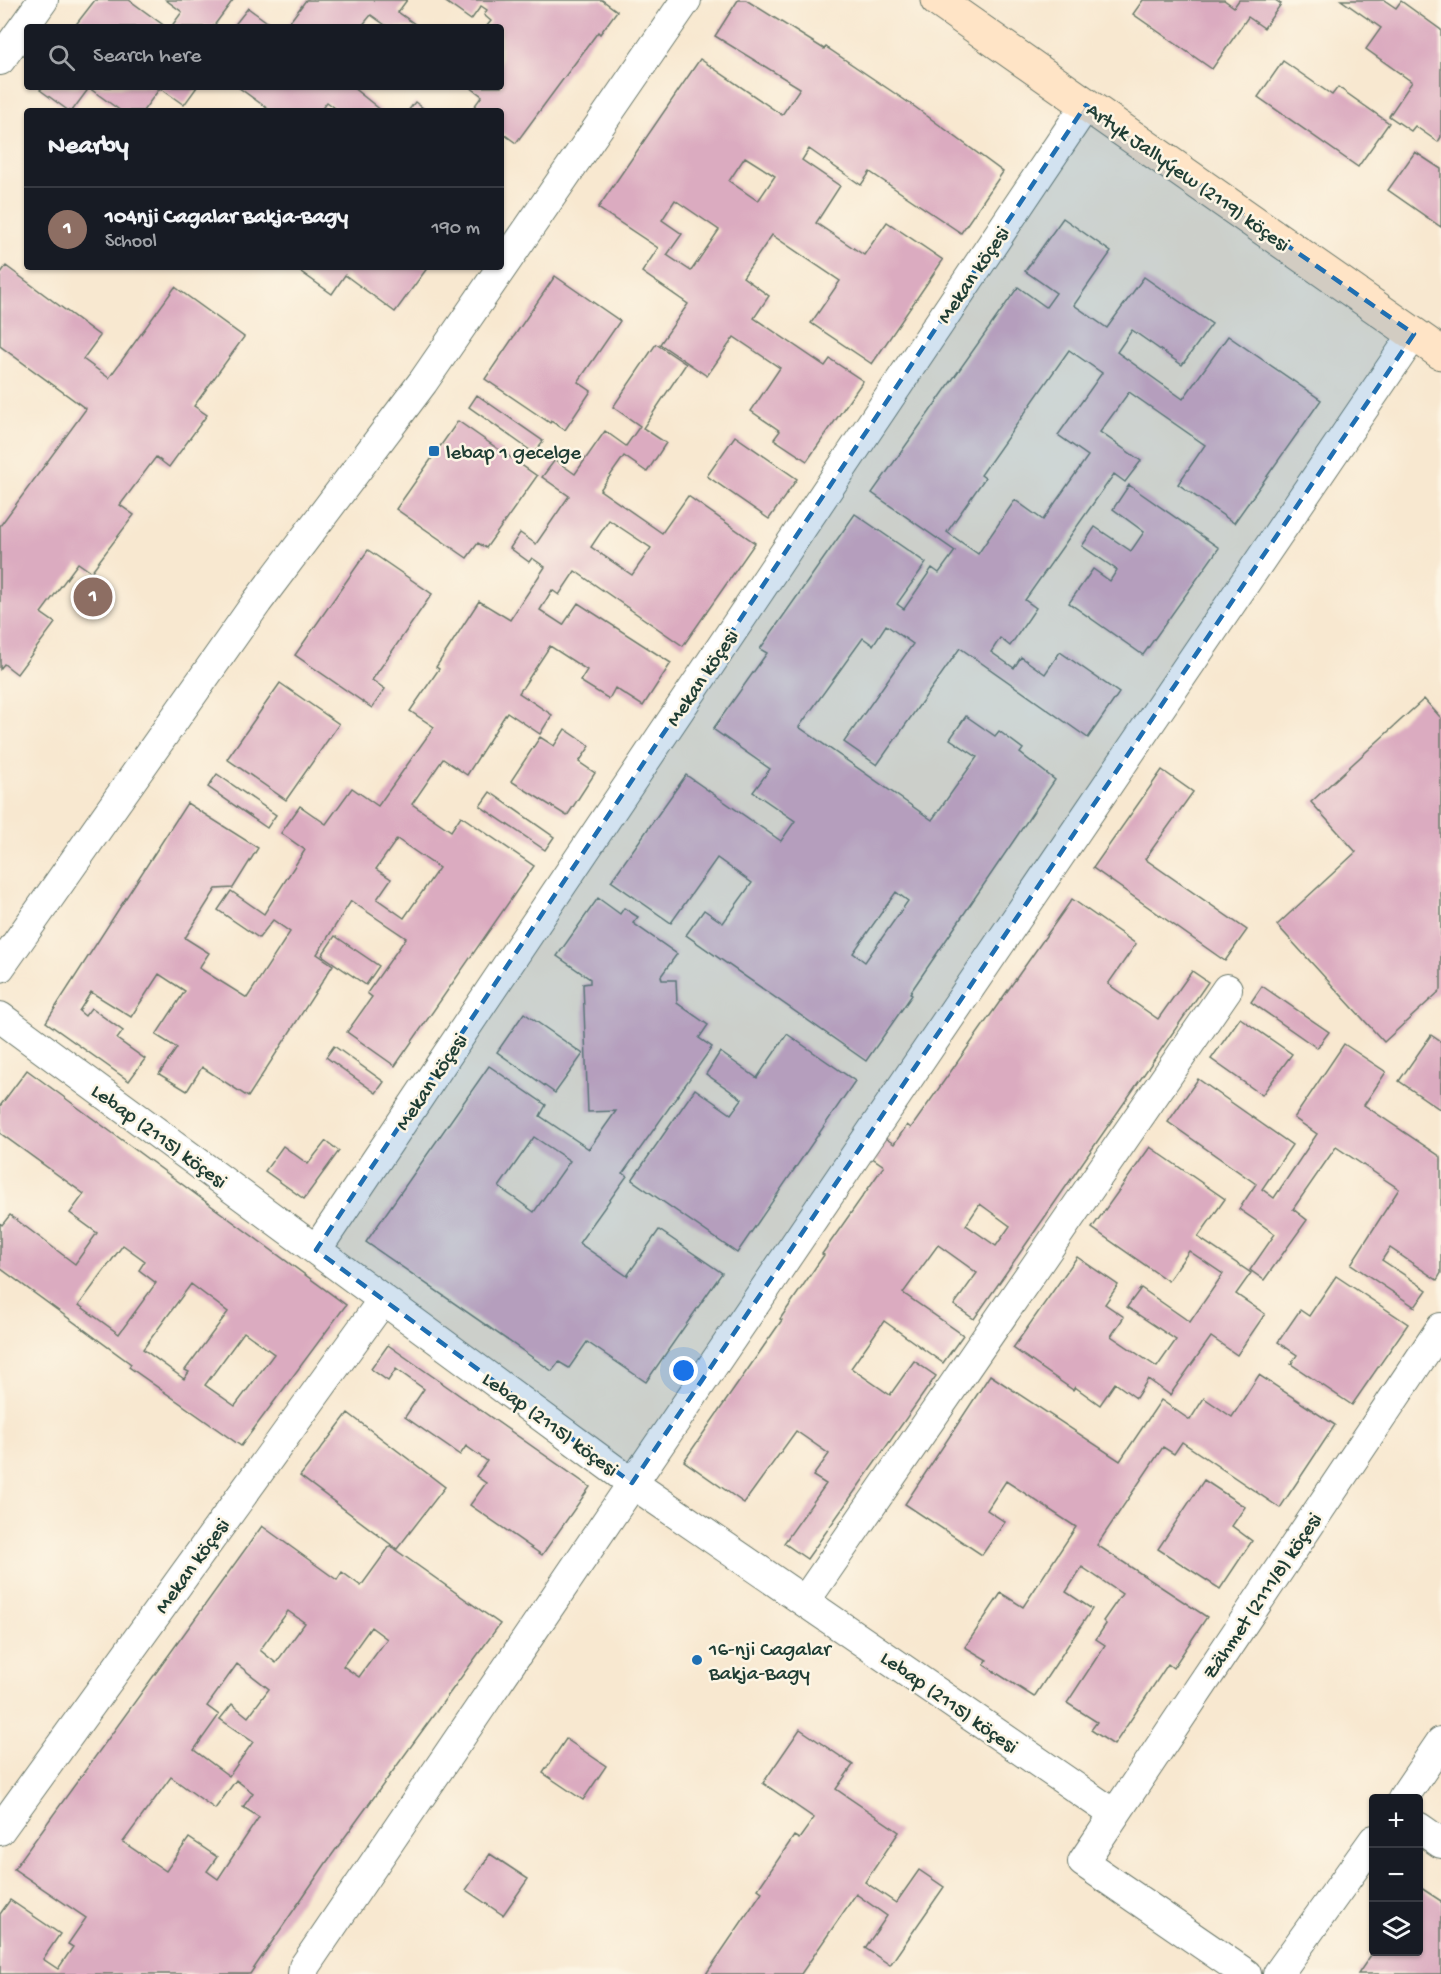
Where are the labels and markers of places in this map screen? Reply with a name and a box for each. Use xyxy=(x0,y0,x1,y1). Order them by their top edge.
place label: lebap 1 gecelge xyxy=(446,442,582,467)
marker: lebap 1 gecelge xyxy=(427,444,441,458)
pin: 1 xyxy=(74,574,112,620)
place label: 16-nji Cagalar Bakja-Bagy xyxy=(708,1639,832,1688)
marker: 16-nji Cagalar Bakja-Bagy xyxy=(690,1653,704,1667)

